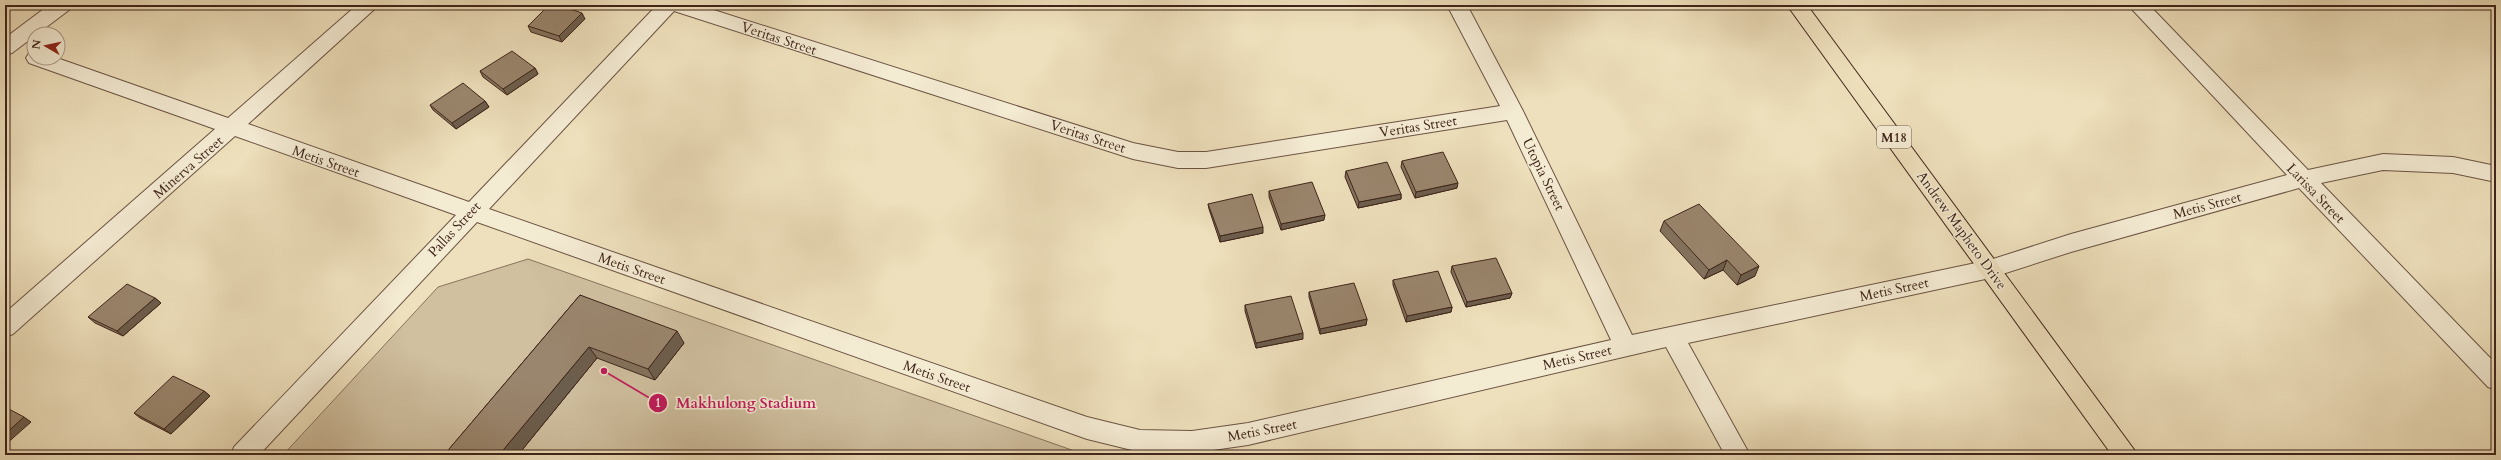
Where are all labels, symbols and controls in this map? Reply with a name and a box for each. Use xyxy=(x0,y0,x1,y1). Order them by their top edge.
street label: Veritas Street xyxy=(739,17,820,60)
north arrow xyxy=(26,26,66,66)
text: N xyxy=(28,38,45,50)
street label: Veritas Street xyxy=(1378,111,1459,142)
street label: Veritas Street xyxy=(1048,115,1129,158)
road number: M18 xyxy=(1877,126,1911,148)
street label: Minerva Street xyxy=(149,131,228,203)
street label: Utopia Street xyxy=(1518,135,1570,214)
street label: Metis Street xyxy=(290,141,363,182)
street label: Larissa Street xyxy=(2282,159,2349,228)
street label: Andrew Mapheto Drive xyxy=(1912,167,2011,293)
street label: Metis Street xyxy=(2171,187,2244,224)
street label: Pallas Street xyxy=(424,197,485,261)
street label: Metis Street xyxy=(596,248,669,289)
street label: Metis Street xyxy=(1858,273,1931,306)
street label: Metis Street xyxy=(1541,340,1614,375)
street label: Metis Street xyxy=(901,356,974,397)
callout: Makhulong Stadium xyxy=(648,389,824,416)
text: Makhulong Stadium xyxy=(676,393,816,413)
text: 1 xyxy=(655,395,661,411)
street label: Metis Street xyxy=(1226,414,1299,446)

